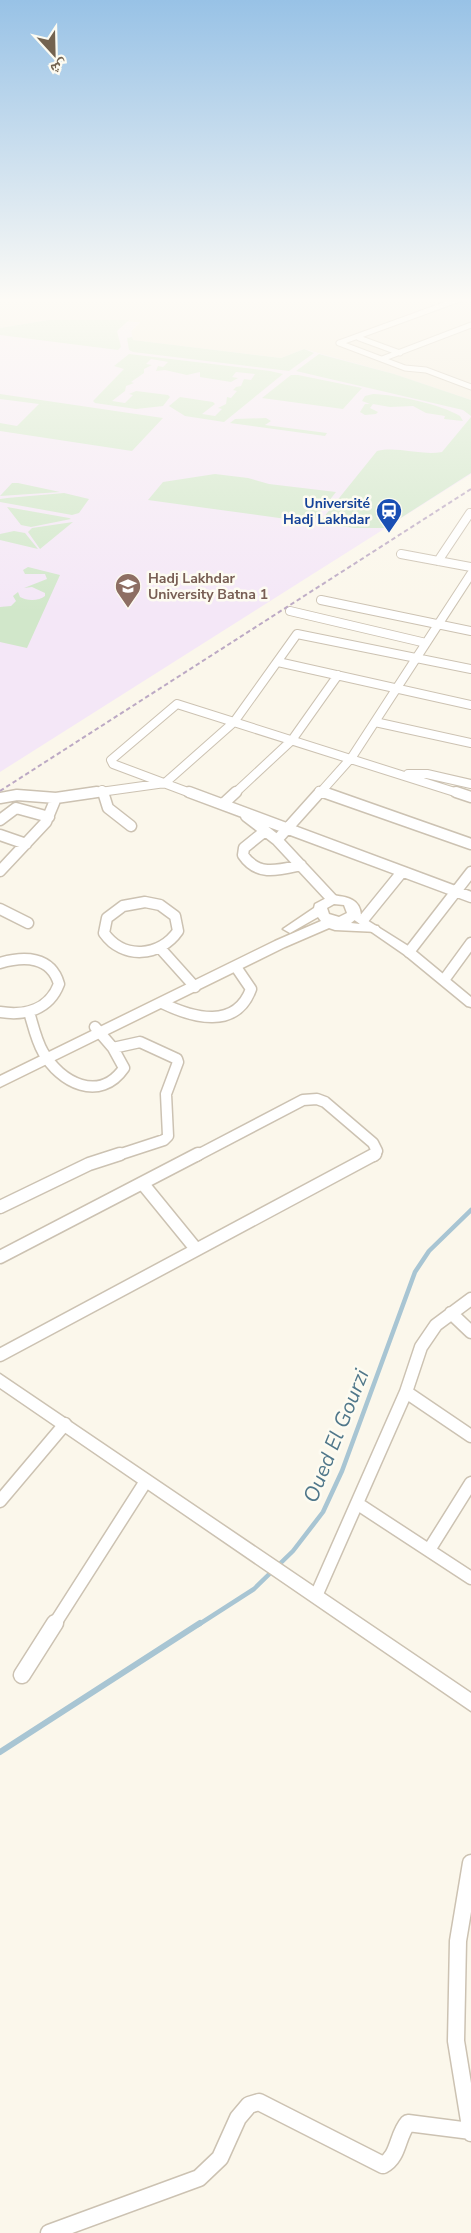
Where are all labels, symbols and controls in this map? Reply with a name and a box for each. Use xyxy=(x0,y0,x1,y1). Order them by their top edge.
north arrow xyxy=(24,24,84,84)
text: ش xyxy=(47,54,71,80)
place label: Université Hadj Lakhdar xyxy=(283,494,371,529)
station icon: Université Hadj Lakhdar xyxy=(374,496,404,534)
place label: Hadj Lakhdar University Batna 1 xyxy=(148,569,268,604)
school or university icon: Hadj Lakhdar University Batna 1 xyxy=(113,571,143,609)
water label: Oued El Gourzi xyxy=(297,1364,376,1507)

